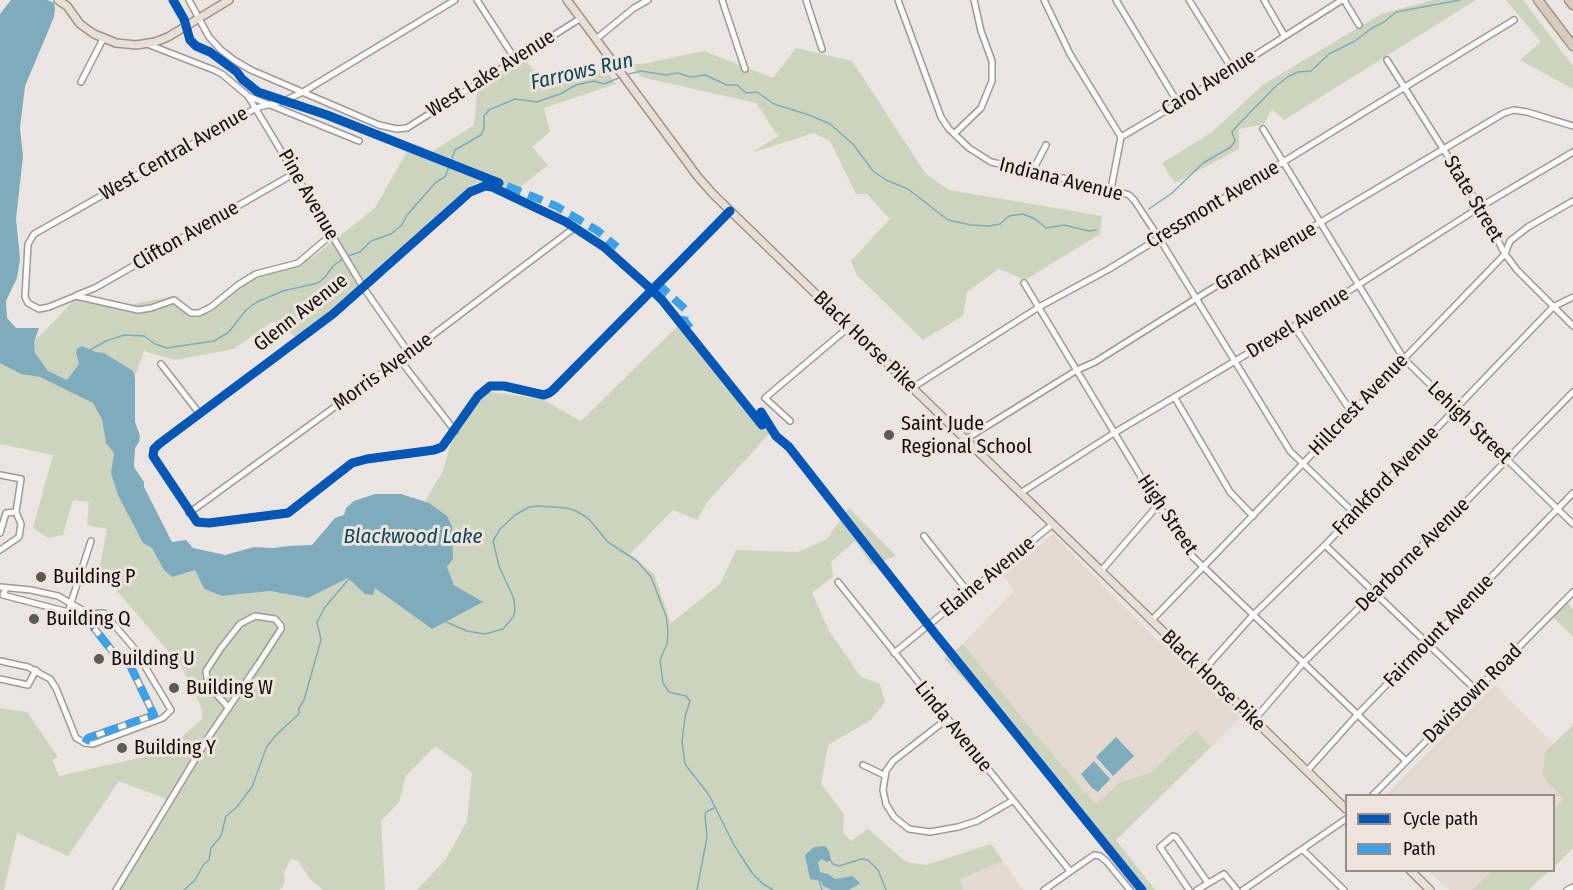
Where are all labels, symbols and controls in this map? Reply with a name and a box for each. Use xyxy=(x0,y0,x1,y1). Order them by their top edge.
street label: West Lake Avenue xyxy=(422,25,560,123)
street label: Carol Avenue xyxy=(1157,45,1261,121)
water label: Farrows Run xyxy=(528,48,636,96)
street label: West Central Avenue xyxy=(96,102,252,206)
street label: Pine Avenue xyxy=(272,145,344,245)
street label: State Street xyxy=(1438,152,1508,246)
street label: Indiana Avenue xyxy=(997,153,1125,207)
street label: Cressmont Avenue xyxy=(1142,156,1284,254)
street label: Clifton Avenue xyxy=(129,196,243,276)
street label: Grand Avenue xyxy=(1211,217,1321,297)
street label: Glenn Avenue xyxy=(249,269,353,357)
street label: Drexel Avenue xyxy=(1242,282,1354,364)
street label: Black Horse Pike xyxy=(808,286,922,398)
street label: Morris Avenue xyxy=(329,328,437,416)
street label: Hillcrest Avenue xyxy=(1304,349,1414,461)
street label: Lehigh Street xyxy=(1422,377,1516,469)
place label: Saint Jude Regional School xyxy=(901,412,1032,459)
street label: Frankford Avenue xyxy=(1328,421,1444,541)
marker: Saint Jude Regional School xyxy=(882,428,896,442)
street label: High Street xyxy=(1132,471,1202,559)
street label: Dearborne Avenue xyxy=(1351,493,1475,617)
water label: Blackwood Lake xyxy=(344,524,482,550)
street label: Elaine Avenue xyxy=(936,532,1040,622)
place label: Building P xyxy=(53,565,135,589)
marker: Building P xyxy=(34,570,48,584)
street label: Fairmount Avenue xyxy=(1379,570,1499,692)
place label: Building Q xyxy=(46,607,131,631)
marker: Building Q xyxy=(27,612,41,626)
street label: Black Horse Pike xyxy=(1156,625,1270,737)
street label: Davistown Road xyxy=(1419,640,1527,748)
place label: Building U xyxy=(111,647,195,671)
marker: Building U xyxy=(92,652,106,666)
place label: Building W xyxy=(186,676,273,700)
street label: Linda Avenue xyxy=(909,677,997,777)
marker: Building W xyxy=(167,681,181,695)
place label: Building Y xyxy=(134,736,216,760)
marker: Building Y xyxy=(115,741,129,755)
legend xyxy=(1345,794,1555,872)
text: Cycle path xyxy=(1403,808,1478,830)
text: Path xyxy=(1403,838,1436,860)

